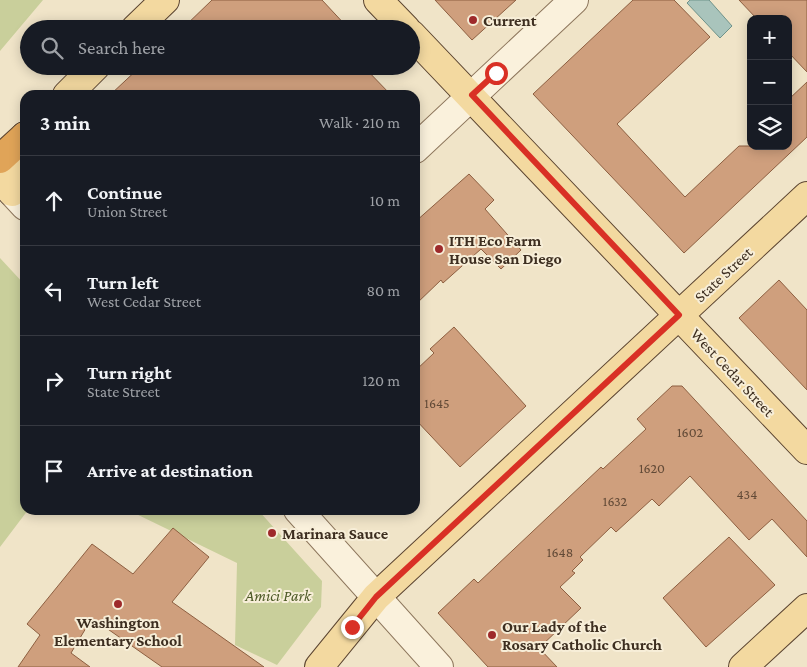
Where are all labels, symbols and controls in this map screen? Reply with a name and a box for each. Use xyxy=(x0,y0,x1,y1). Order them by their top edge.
place label: Current xyxy=(483,12,537,29)
marker: Current xyxy=(467,14,479,26)
map controls xyxy=(747,15,792,150)
button: + xyxy=(747,15,792,60)
search box xyxy=(20,20,420,75)
icon: search xyxy=(38,34,66,62)
text: Search here xyxy=(78,37,165,58)
button: − xyxy=(747,60,792,105)
route start xyxy=(485,62,508,85)
button: layers xyxy=(747,105,792,150)
text: 3 min xyxy=(40,111,90,135)
text: Walk · 210 m xyxy=(319,114,400,131)
text: Continue xyxy=(87,182,162,203)
icon: ahead xyxy=(40,187,68,215)
text: 10 m xyxy=(370,192,400,209)
text: Union Street xyxy=(87,203,167,220)
place label: ITH Eco Farm House San Diego xyxy=(449,232,562,267)
marker: ITH Eco Farm House San Diego xyxy=(433,243,445,255)
street label: State Street xyxy=(691,243,756,305)
text: Turn left xyxy=(87,272,159,293)
icon: left xyxy=(40,277,68,305)
text: 80 m xyxy=(366,282,400,299)
text: West Cedar Street xyxy=(87,293,201,310)
street label: West Cedar Street xyxy=(688,325,778,420)
text: Turn right xyxy=(87,362,172,383)
icon: right xyxy=(40,367,68,395)
text: 120 m xyxy=(362,372,400,389)
text: State Street xyxy=(87,383,160,400)
house number: 1645 xyxy=(424,395,450,411)
house number: 1602 xyxy=(677,424,703,440)
icon: arrive xyxy=(40,457,68,485)
text: Arrive at destination xyxy=(87,460,253,481)
house number: 1620 xyxy=(639,460,665,476)
house number: 434 xyxy=(737,486,757,502)
house number: 1632 xyxy=(603,493,628,509)
place label: Marinara Sauce xyxy=(282,525,389,542)
marker: Marinara Sauce xyxy=(266,527,278,539)
house number: 1648 xyxy=(547,544,573,560)
park label: Amici Park xyxy=(244,587,312,604)
marker: Washington Elementary School xyxy=(112,598,124,610)
place label: Washington Elementary School xyxy=(54,614,182,649)
route end xyxy=(341,616,364,639)
place label: Our Lady of the Rosary Catholic Church xyxy=(502,618,662,653)
marker: Our Lady of the Rosary Catholic Church xyxy=(486,629,498,641)

